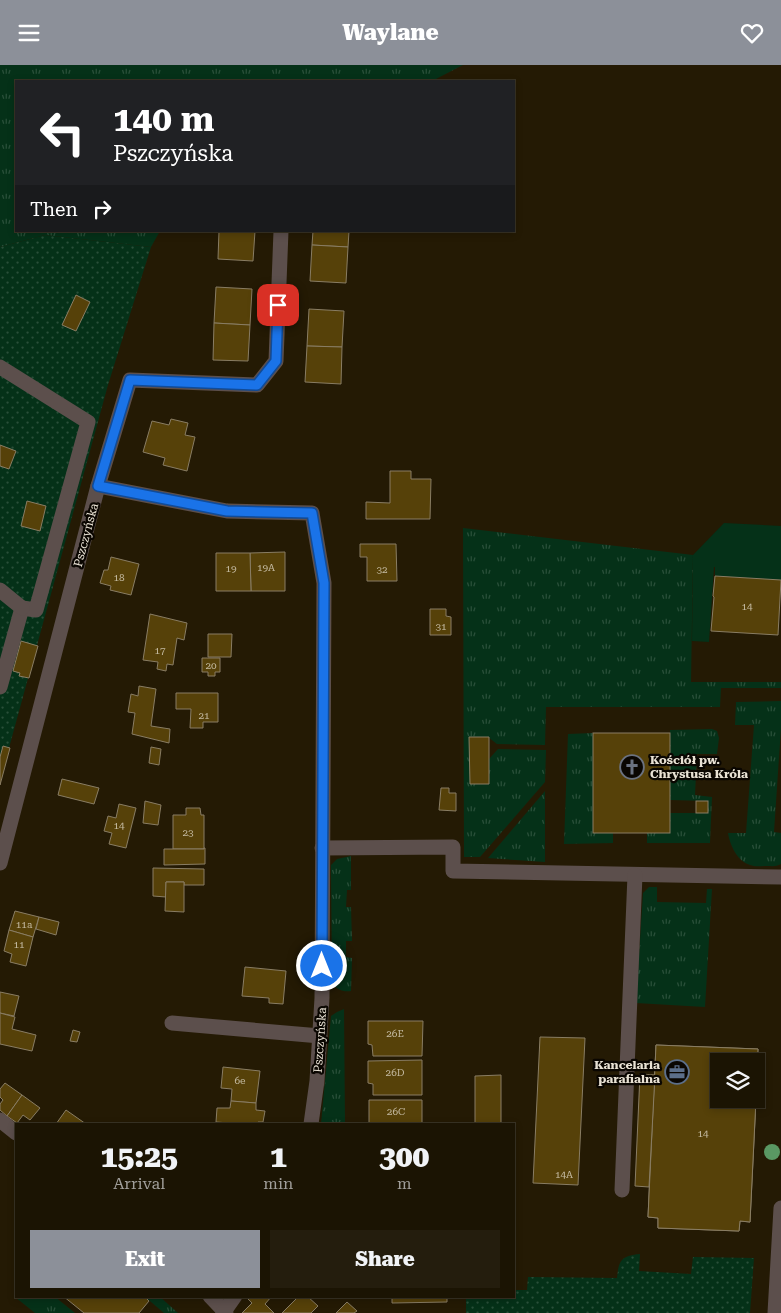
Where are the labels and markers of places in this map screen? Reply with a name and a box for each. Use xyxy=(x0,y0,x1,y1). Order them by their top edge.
pin xyxy=(257,284,299,326)
place label: Kościół pw. Chrystusa Króla xyxy=(650,753,748,781)
church icon: Kościół pw. Chrystusa Króla xyxy=(619,754,645,780)
place label: Kancelaria parafialna xyxy=(594,1058,660,1086)
office icon: Kancelaria parafialna xyxy=(664,1059,690,1085)

